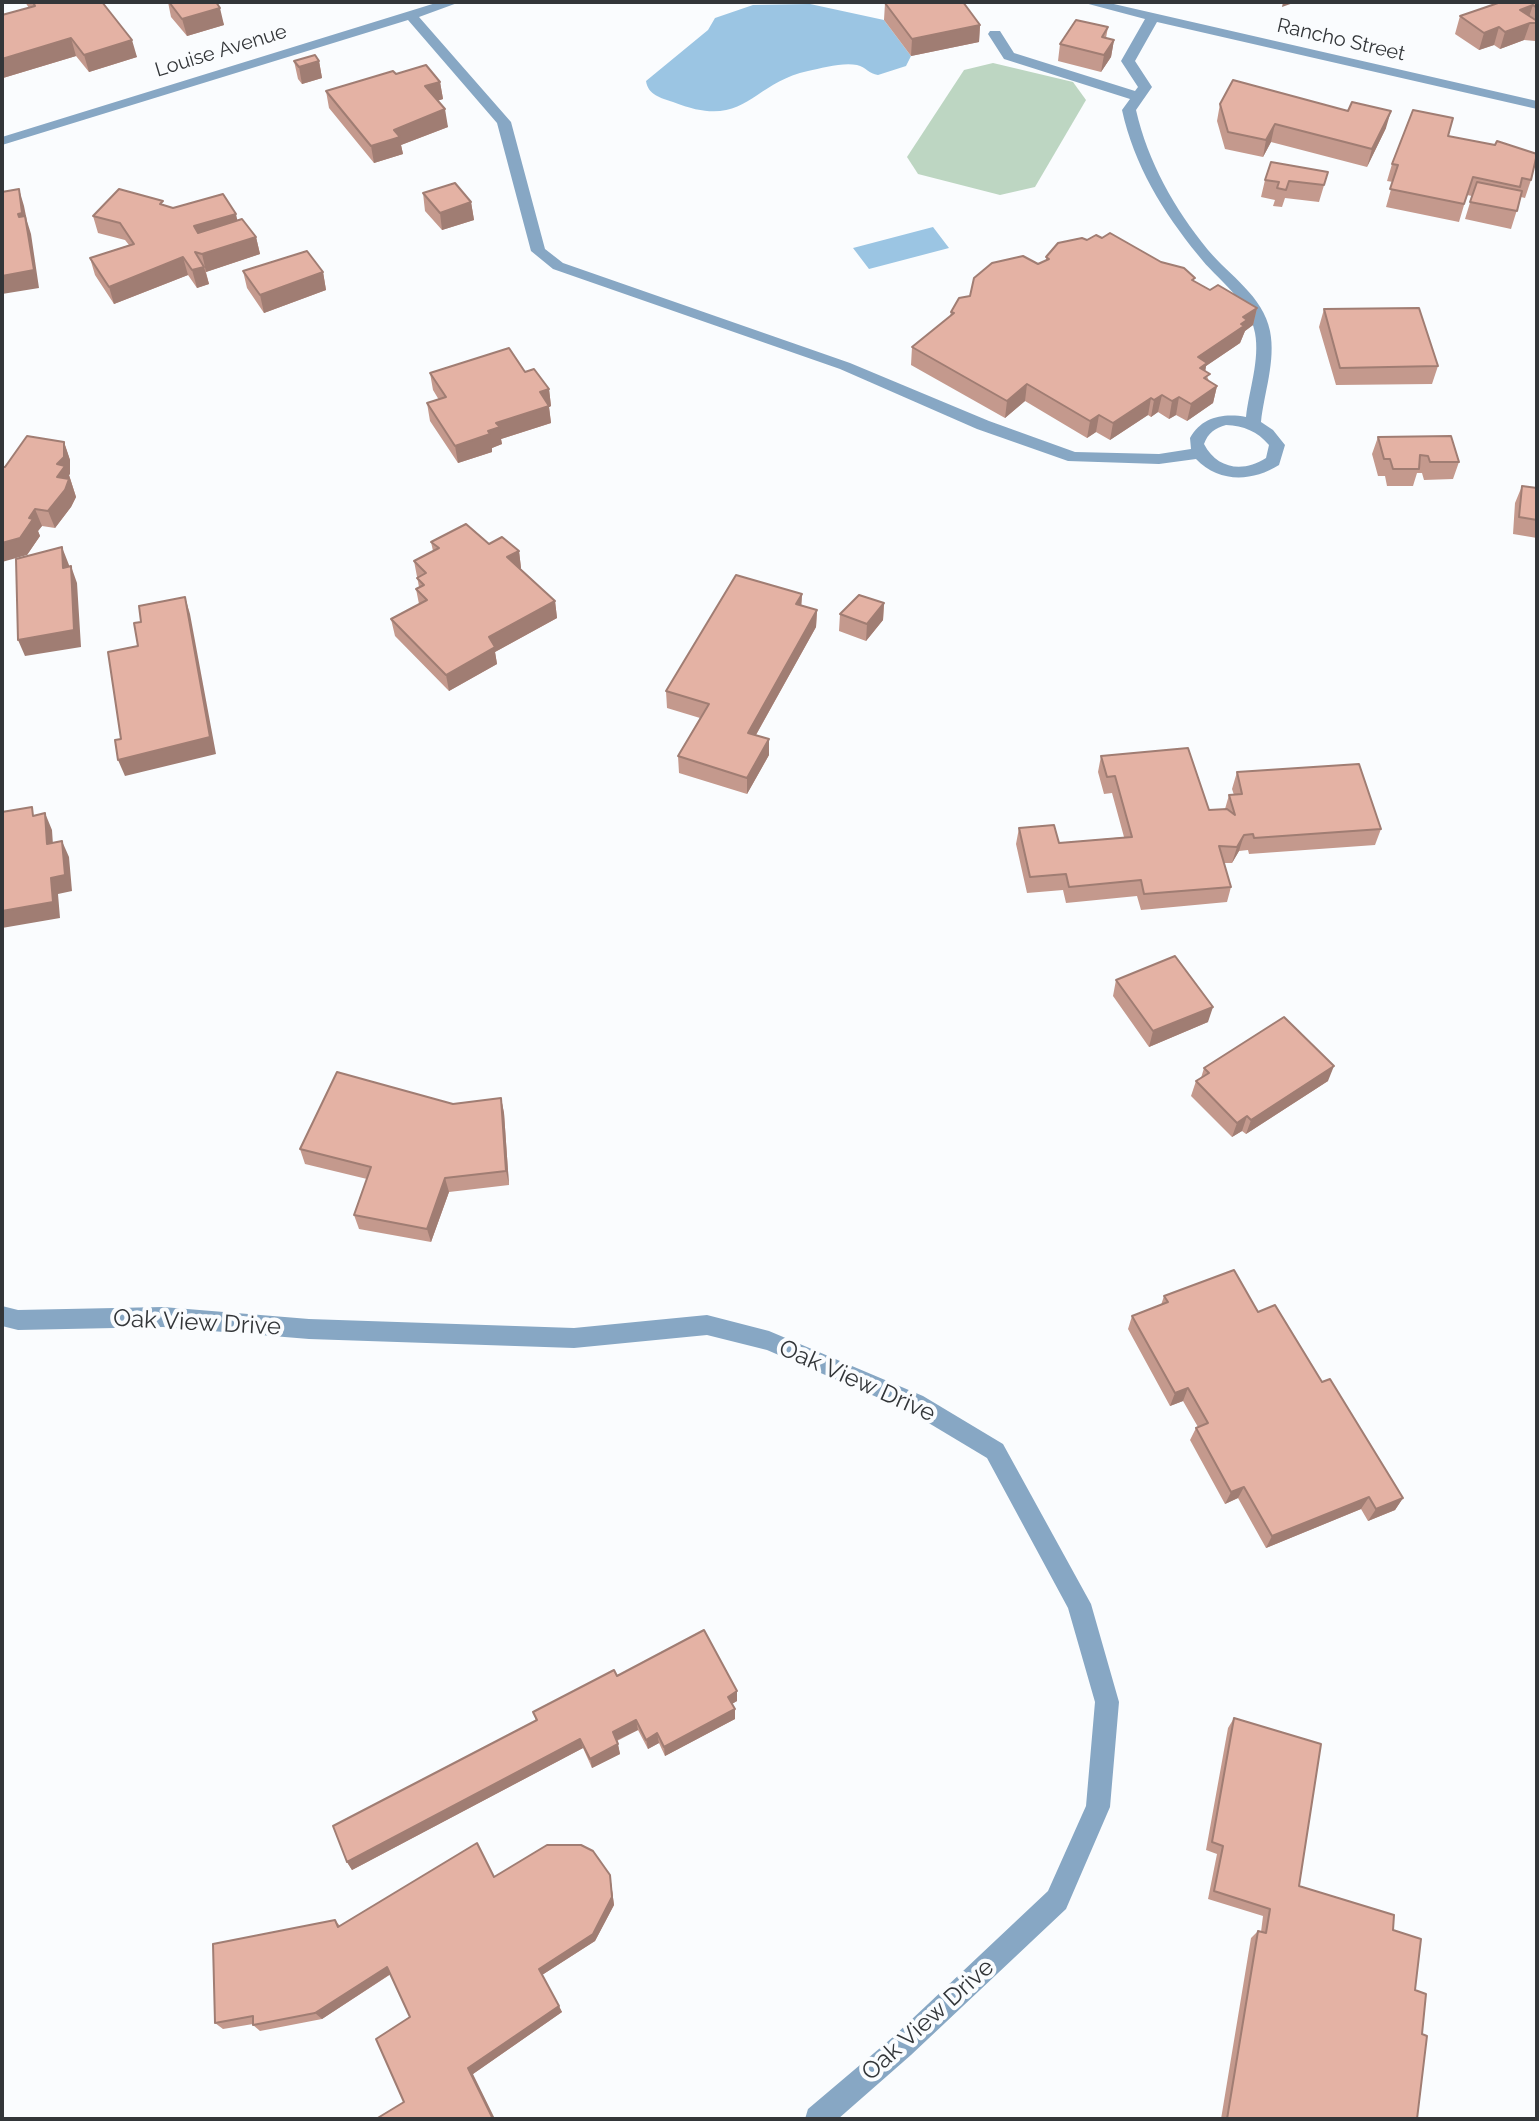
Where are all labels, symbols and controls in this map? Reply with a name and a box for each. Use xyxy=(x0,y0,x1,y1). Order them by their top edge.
street label: Rancho Street xyxy=(1275,14,1407,66)
street label: Louise Avenue xyxy=(152,20,290,82)
street label: Oak View Drive xyxy=(112,1304,282,1342)
street label: Oak View Drive xyxy=(774,1334,940,1428)
street label: Oak View Drive xyxy=(856,1953,1000,2087)

